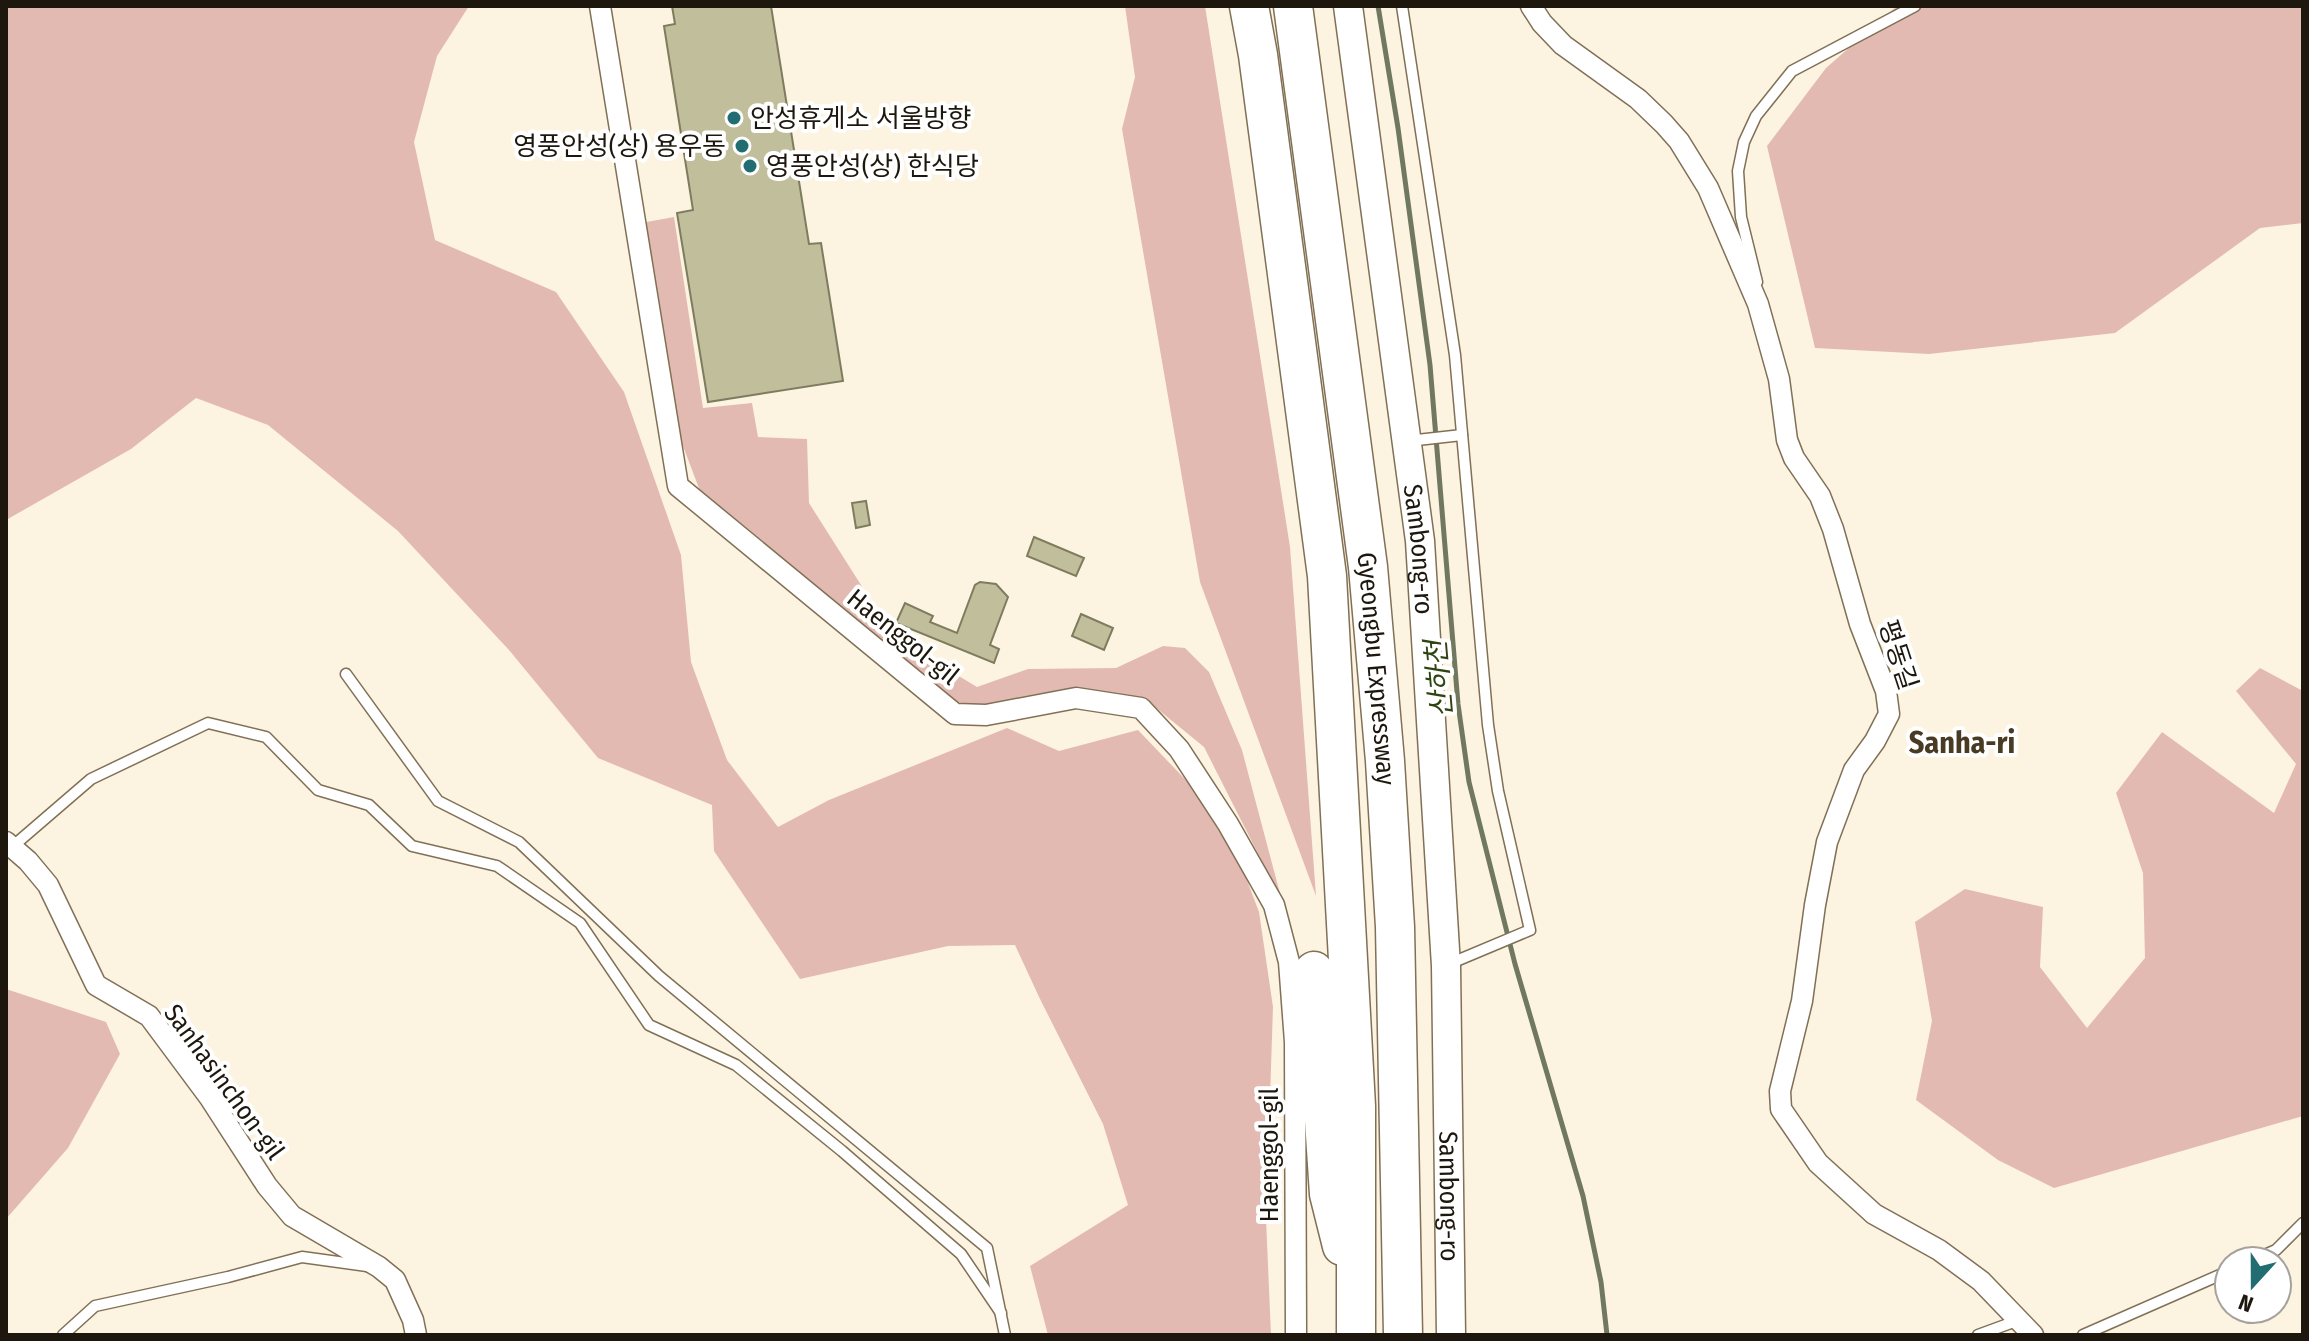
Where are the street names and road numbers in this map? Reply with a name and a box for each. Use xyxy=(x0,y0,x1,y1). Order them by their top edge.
street label: Sambong-ro xyxy=(1397,482,1440,615)
street label: Gyeongbu Expressway xyxy=(1351,550,1402,786)
street label: Haenggol-gil xyxy=(841,583,965,691)
street label: 평동길 xyxy=(1872,616,1924,694)
street label: Sanhasinchon-gil xyxy=(157,998,291,1166)
street label: Haenggol-gil xyxy=(1254,1088,1285,1222)
street label: Sambong-ro xyxy=(1433,1131,1466,1262)

